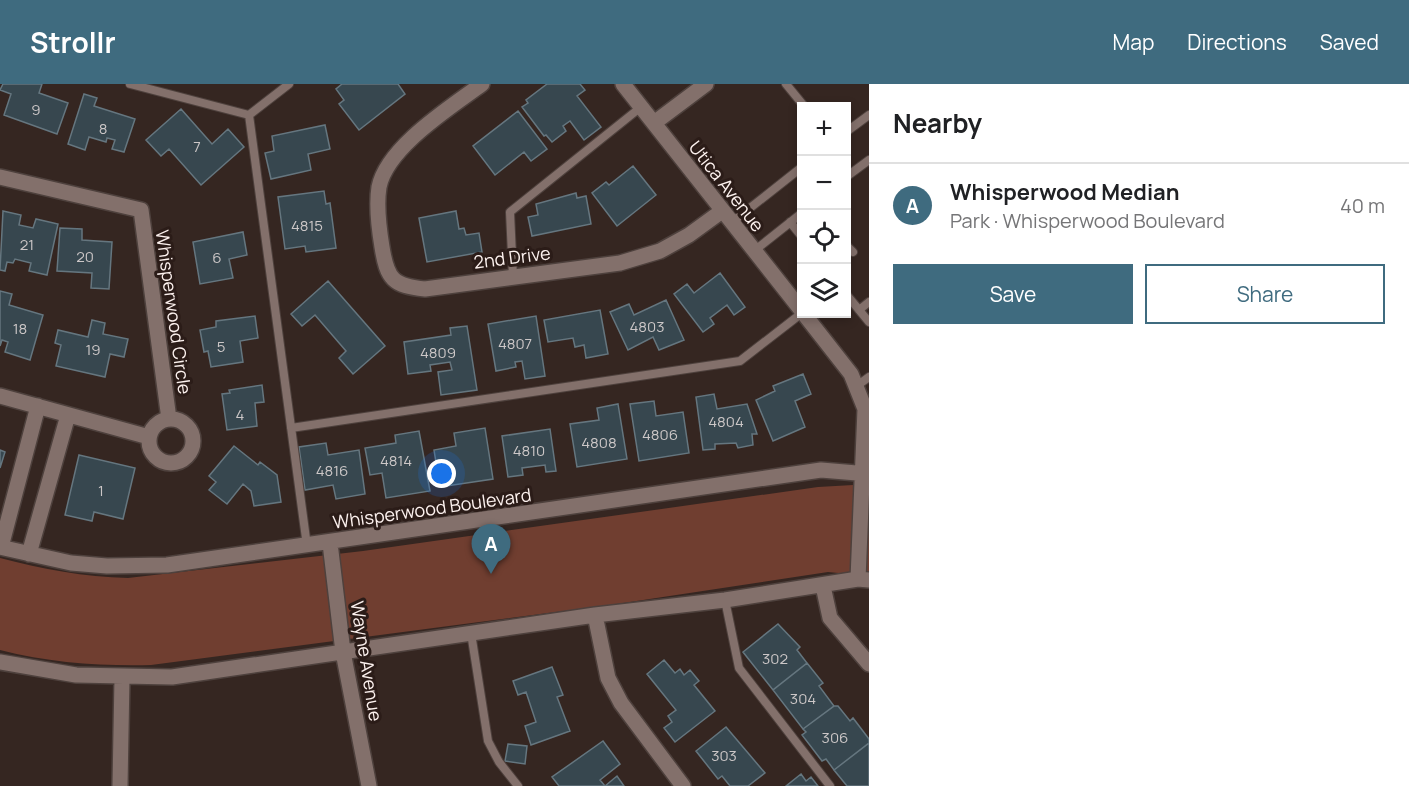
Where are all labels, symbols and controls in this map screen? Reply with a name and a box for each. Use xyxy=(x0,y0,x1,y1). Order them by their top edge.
text: Strollr xyxy=(30,23,116,61)
text: Map xyxy=(1113,28,1154,56)
text: Directions xyxy=(1187,28,1287,56)
text: Saved xyxy=(1320,28,1379,56)
house number: 9 xyxy=(31,99,41,120)
map controls xyxy=(797,102,851,318)
button: + xyxy=(797,102,851,156)
text: Nearby xyxy=(893,105,982,141)
house number: 8 xyxy=(99,118,107,139)
house number: 7 xyxy=(193,136,201,157)
street label: Utica Avenue xyxy=(684,136,770,236)
button: − xyxy=(797,156,851,210)
text: Whisperwood Median xyxy=(950,177,1180,207)
text: A xyxy=(906,192,919,219)
text: 40 m xyxy=(1340,192,1385,219)
text: Park · Whisperwood Boulevard xyxy=(950,207,1225,234)
button: locate xyxy=(797,210,851,264)
house number: 4815 xyxy=(291,215,323,236)
street label: Whisperwood Circle xyxy=(151,228,197,396)
house number: 21 xyxy=(20,234,34,255)
street label: 2nd Drive xyxy=(472,240,552,274)
house number: 20 xyxy=(76,246,94,267)
house number: 6 xyxy=(212,247,222,268)
button: layers xyxy=(797,264,851,318)
button: Save xyxy=(893,264,1133,324)
button: Share xyxy=(1145,264,1385,324)
house number: 4803 xyxy=(630,316,665,337)
house number: 18 xyxy=(13,318,27,339)
house number: 4807 xyxy=(498,333,532,354)
house number: 5 xyxy=(217,336,225,357)
house number: 19 xyxy=(85,339,101,360)
house number: 4809 xyxy=(420,342,456,363)
house number: 4 xyxy=(236,404,245,425)
house number: 4804 xyxy=(708,411,744,432)
house number: 4806 xyxy=(642,424,678,445)
house number: 4808 xyxy=(581,432,617,453)
house number: 4810 xyxy=(513,440,545,461)
house number: 4814 xyxy=(380,450,412,471)
your location xyxy=(427,459,456,488)
house number: 4816 xyxy=(316,460,348,481)
house number: 1 xyxy=(98,480,104,501)
street label: Whisperwood Boulevard xyxy=(331,482,533,534)
pin: A xyxy=(472,524,510,574)
street label: Wayne Avenue xyxy=(346,599,388,723)
house number: 302 xyxy=(762,648,788,669)
house number: 304 xyxy=(790,688,816,709)
house number: 306 xyxy=(822,727,848,748)
house number: 303 xyxy=(711,745,737,766)

